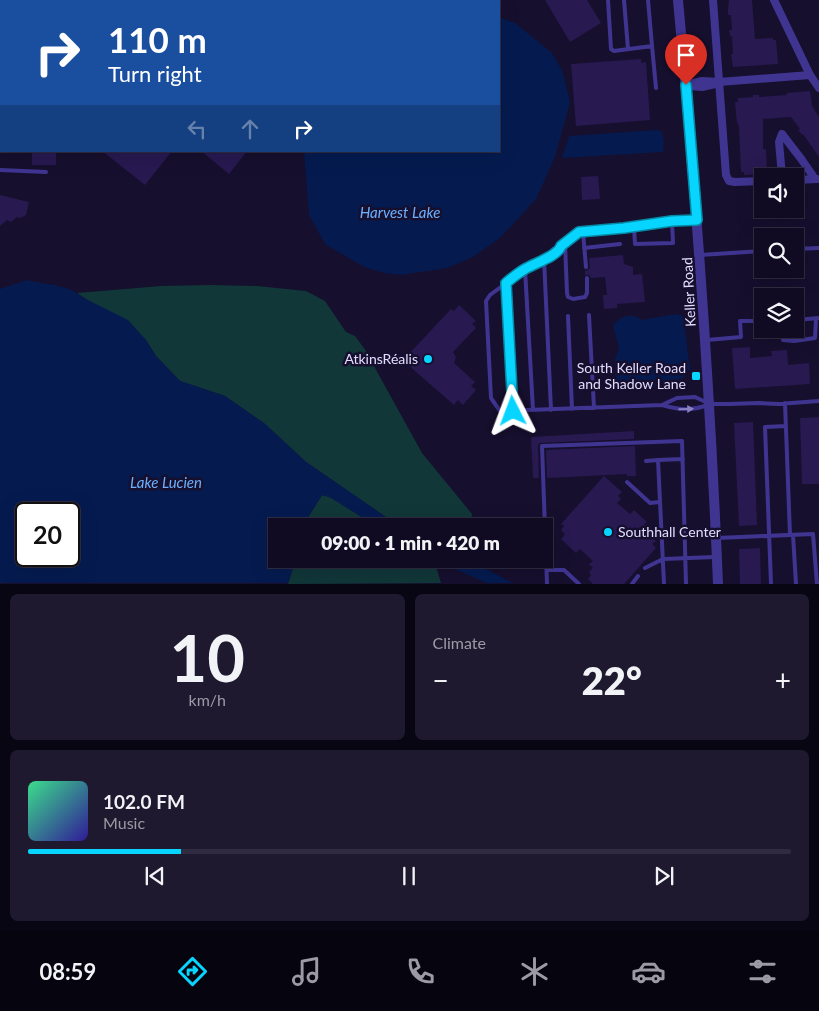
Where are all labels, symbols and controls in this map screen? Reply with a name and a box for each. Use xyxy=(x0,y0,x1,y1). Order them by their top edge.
text: 110 m xyxy=(108,18,207,60)
icon: right xyxy=(25,20,90,85)
pin xyxy=(665,34,707,85)
icon: arrive xyxy=(672,41,700,69)
text: Turn right xyxy=(108,60,202,87)
icon: left xyxy=(183,115,211,143)
icon: ahead xyxy=(236,115,264,143)
icon: right xyxy=(289,115,317,143)
map controls xyxy=(754,168,804,338)
button: sound xyxy=(754,168,804,218)
water label: Harvest Lake xyxy=(360,203,440,221)
button: search xyxy=(754,228,804,278)
street label: Keller Road xyxy=(678,257,699,327)
button: layers xyxy=(754,288,804,338)
place label: AtkinsRéalis xyxy=(344,350,418,367)
marker: AtkinsRéalis xyxy=(422,353,434,365)
place label: South Keller Road and Shadow Lane xyxy=(577,359,686,392)
marker: South Keller Road and Shadow Lane xyxy=(690,370,702,382)
position arrow xyxy=(486,384,538,436)
one-way arrow xyxy=(678,405,694,413)
water label: Lake Lucien xyxy=(130,473,202,491)
speed limit sign: 20 xyxy=(15,502,80,567)
place label: Southhall Center xyxy=(618,523,721,540)
marker: Southhall Center xyxy=(602,526,614,538)
text: 09:00 · 1 min · 420 m xyxy=(321,531,500,554)
text: 10 xyxy=(170,618,245,696)
text: Climate xyxy=(433,633,486,652)
text: 22° xyxy=(582,657,642,703)
text: − xyxy=(433,663,449,697)
text: + xyxy=(775,663,791,697)
text: km/h xyxy=(189,690,226,709)
text: 102.0 FM xyxy=(103,790,185,813)
text: Music xyxy=(103,813,145,832)
icon: previous xyxy=(141,862,169,890)
icon: pause xyxy=(395,862,423,890)
icon: next xyxy=(650,862,678,890)
icon: directions xyxy=(175,954,210,989)
icon: music xyxy=(289,954,324,989)
icon: phone xyxy=(403,954,438,989)
icon: climate xyxy=(517,954,552,989)
icon: car xyxy=(631,954,666,989)
icon: filters xyxy=(745,954,780,989)
text: 08:59 xyxy=(39,958,96,985)

